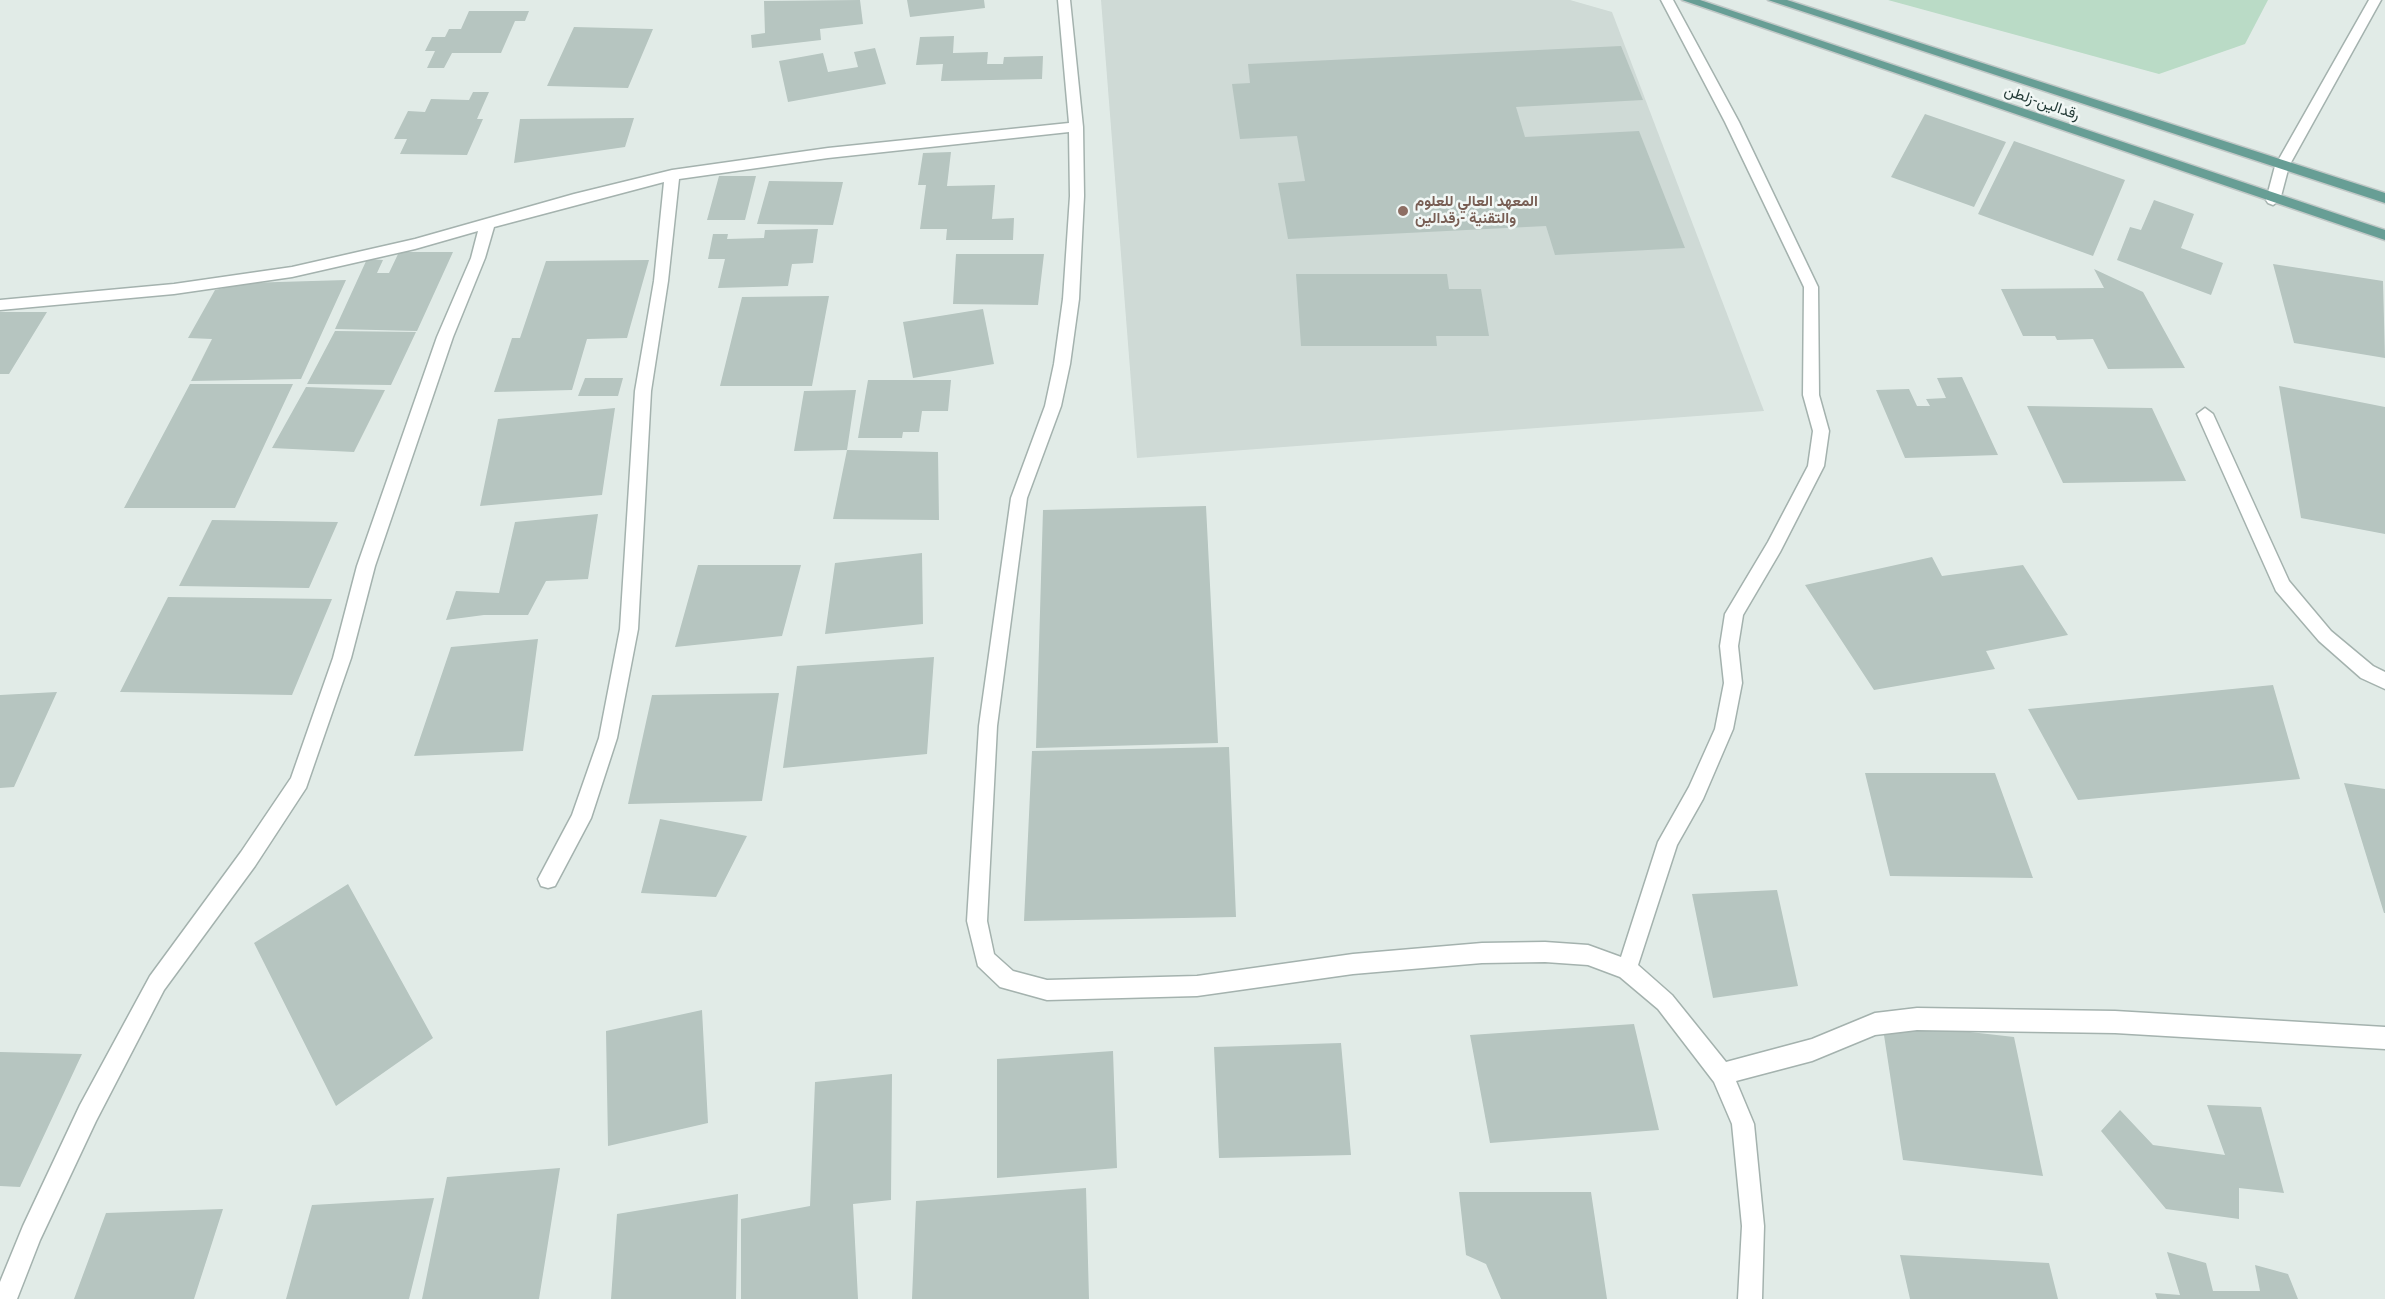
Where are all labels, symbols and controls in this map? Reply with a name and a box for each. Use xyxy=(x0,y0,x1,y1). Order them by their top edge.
street label: رقدالين-زلطن xyxy=(2002,82,2082,124)
place label: المعهد العالي للعلوم والتقنية -رقدالين xyxy=(1415,193,1538,228)
marker: المعهد العالي للعلوم والتقنية -رقدالين xyxy=(1396,204,1410,218)

